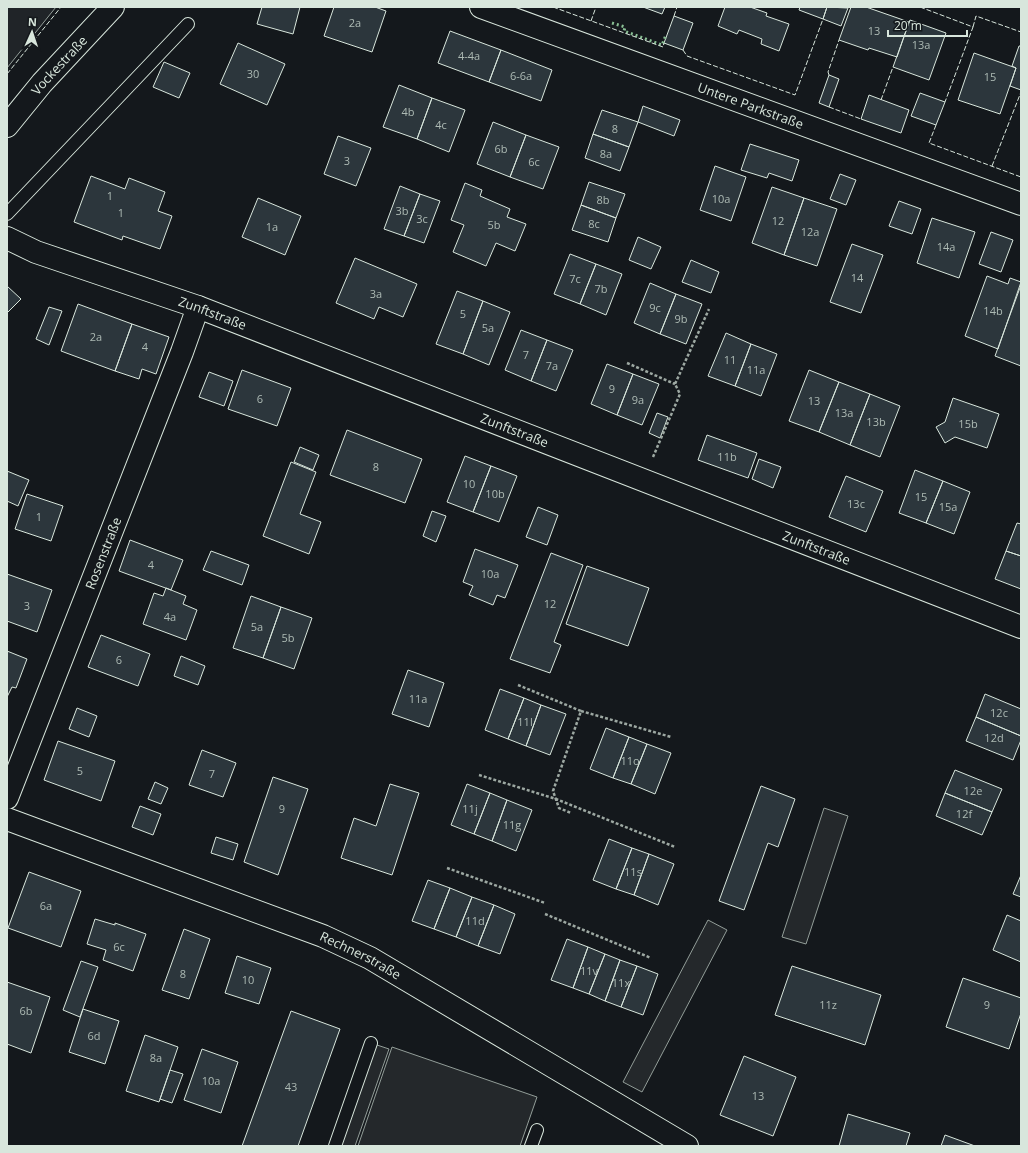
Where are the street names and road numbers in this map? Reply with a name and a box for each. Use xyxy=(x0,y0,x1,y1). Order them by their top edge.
street label: Vockestraße xyxy=(27,32,91,99)
street label: Untere Parkstraße xyxy=(695,78,806,133)
street label: Zunftstraße xyxy=(176,292,249,334)
street label: Zunftstraße xyxy=(478,409,551,451)
street label: Rosenstraße xyxy=(81,514,125,592)
street label: Zunftstraße xyxy=(780,526,853,569)
street label: Rechnerstraße xyxy=(317,927,404,983)

